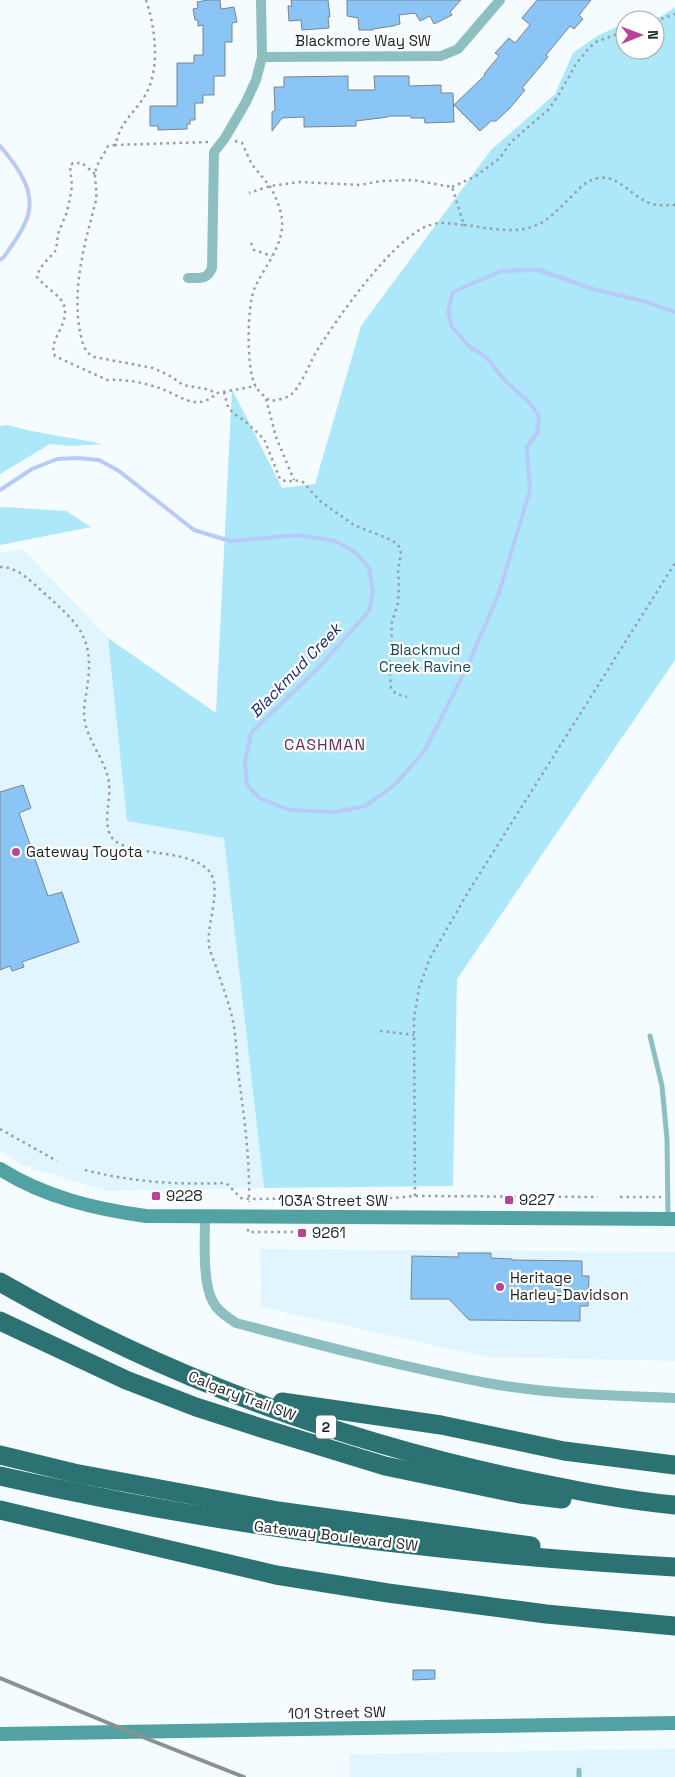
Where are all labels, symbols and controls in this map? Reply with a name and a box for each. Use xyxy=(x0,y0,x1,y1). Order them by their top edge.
north arrow xyxy=(615,10,665,60)
text: N xyxy=(644,30,662,40)
street label: Blackmore Way SW xyxy=(295,31,431,50)
water label: Blackmud Creek xyxy=(245,617,347,722)
park label: Blackmud Creek Ravine xyxy=(379,640,471,676)
district label: CASHMAN xyxy=(284,734,366,755)
place label: Gateway Toyota xyxy=(26,842,143,861)
marker: Gateway Toyota xyxy=(10,846,22,858)
place label: 9228 xyxy=(166,1186,203,1205)
marker: 9228 xyxy=(150,1190,162,1202)
place label: 9227 xyxy=(519,1190,555,1209)
street label: 103A Street SW xyxy=(278,1191,388,1210)
marker: 9227 xyxy=(503,1194,515,1206)
place label: 9261 xyxy=(312,1223,346,1242)
marker: 9261 xyxy=(296,1227,308,1239)
place label: Heritage Harley-Davidson xyxy=(510,1268,629,1304)
marker: Heritage Harley-Davidson xyxy=(494,1281,506,1293)
street label: Calgary Trail SW xyxy=(186,1366,299,1425)
road number: 2 xyxy=(316,1415,336,1438)
street label: Gateway Boulevard SW xyxy=(253,1516,419,1555)
street label: 101 Street SW xyxy=(288,1702,386,1723)

